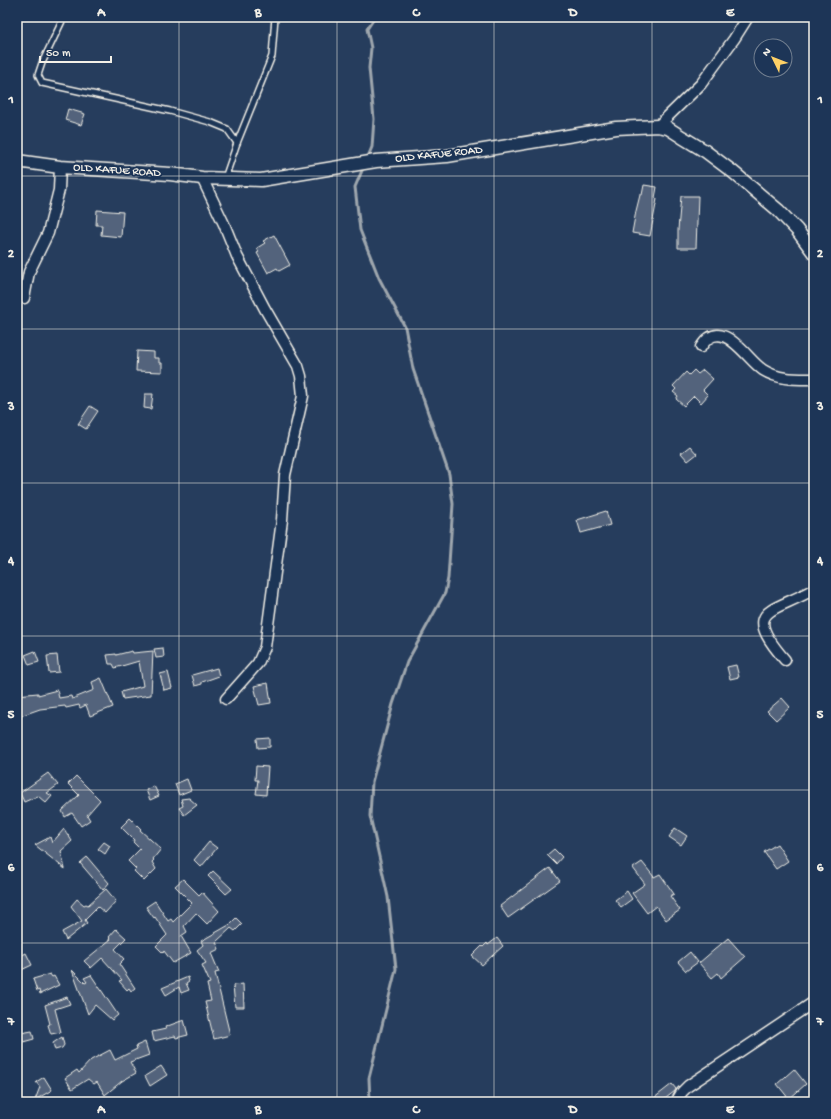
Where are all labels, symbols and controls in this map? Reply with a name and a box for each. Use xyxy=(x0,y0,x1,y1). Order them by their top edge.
text: A xyxy=(96,6,106,21)
text: B xyxy=(254,6,263,21)
text: C xyxy=(411,6,421,21)
text: D xyxy=(568,6,578,21)
text: E xyxy=(726,6,735,21)
scale bar xyxy=(40,38,111,64)
north arrow xyxy=(753,38,793,78)
text: N xyxy=(760,46,774,59)
text: 50 m xyxy=(46,47,71,61)
text: 1 xyxy=(7,93,14,108)
text: 1 xyxy=(816,93,823,108)
street label: OLD KAFUE ROAD xyxy=(395,143,484,167)
street label: OLD KAFUE ROAD xyxy=(73,161,161,181)
text: 2 xyxy=(8,247,15,262)
text: 2 xyxy=(817,247,824,262)
text: 3 xyxy=(7,400,15,415)
text: 3 xyxy=(816,400,824,415)
text: 4 xyxy=(7,554,15,569)
text: 4 xyxy=(816,554,824,569)
text: 5 xyxy=(8,708,15,723)
text: 5 xyxy=(817,708,824,723)
text: 6 xyxy=(8,861,15,876)
text: 6 xyxy=(817,861,824,876)
text: 7 xyxy=(7,1015,16,1030)
text: 7 xyxy=(816,1015,825,1030)
text: A xyxy=(96,1103,106,1118)
text: B xyxy=(254,1103,263,1118)
text: C xyxy=(411,1103,421,1118)
text: D xyxy=(568,1103,578,1118)
text: E xyxy=(726,1103,735,1118)

